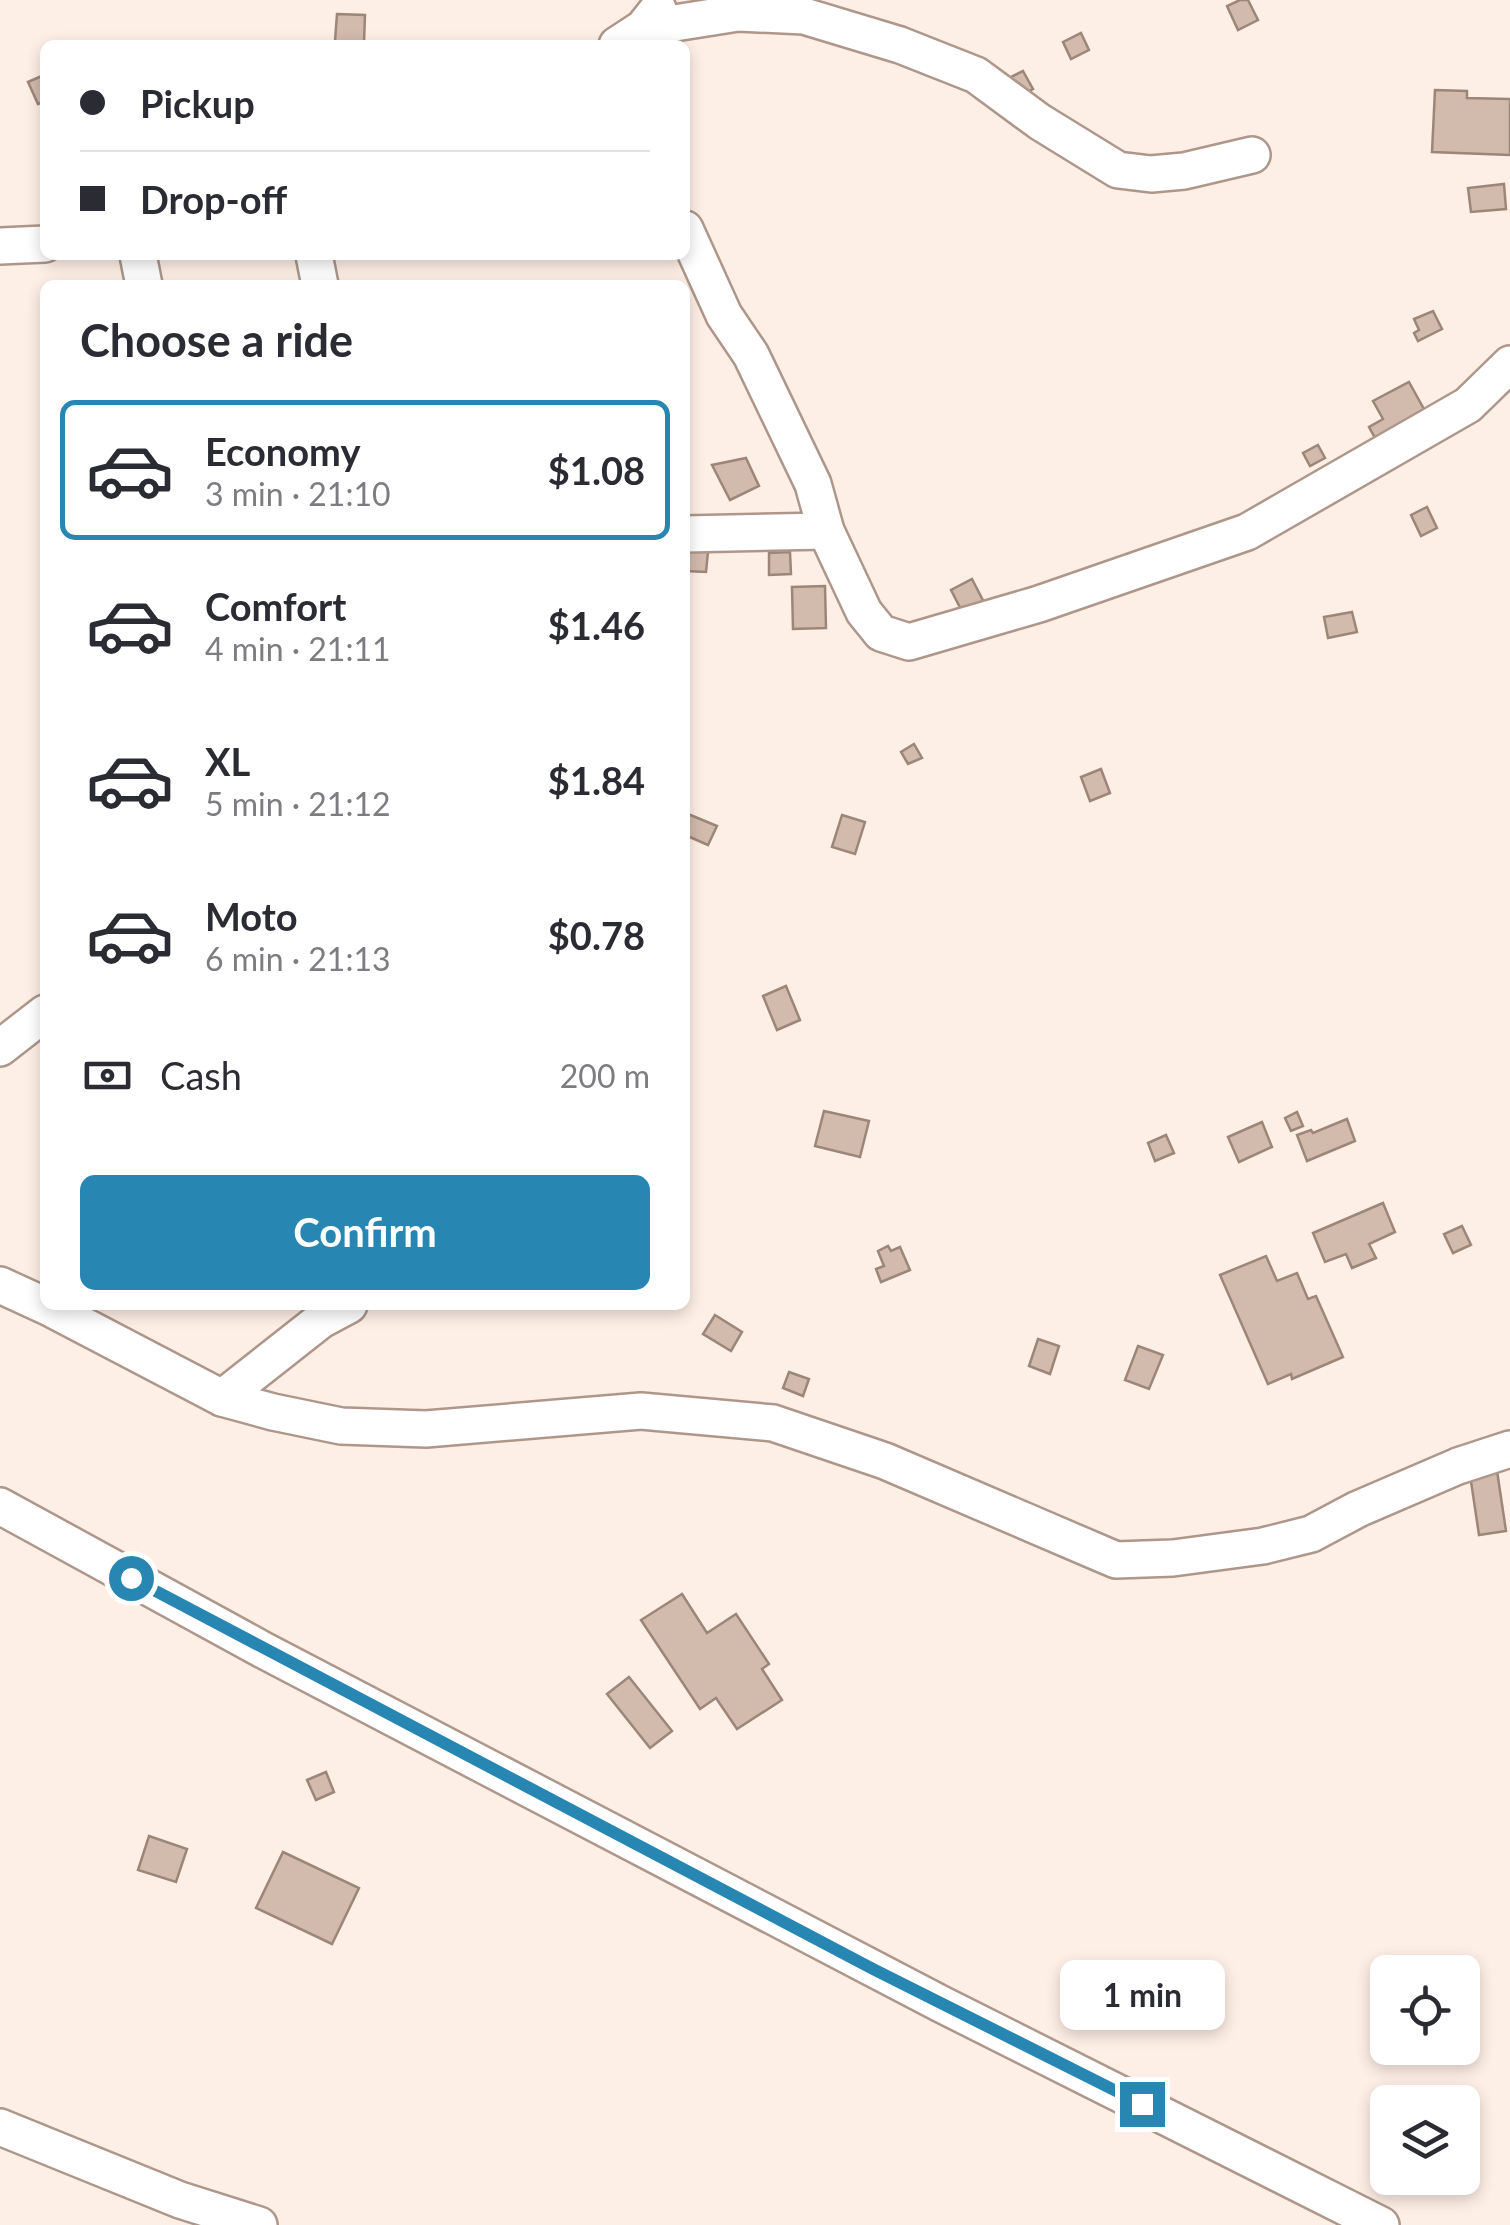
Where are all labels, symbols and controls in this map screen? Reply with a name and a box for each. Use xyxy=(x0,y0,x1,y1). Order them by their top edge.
text: Pickup xyxy=(140,80,255,126)
text: Drop-off xyxy=(140,176,287,222)
text: Choose a ride xyxy=(80,313,353,367)
icon: car xyxy=(85,425,175,515)
text: Economy xyxy=(205,428,360,474)
text: $1.08 xyxy=(548,447,645,493)
text: 3 min · 21:10 xyxy=(205,474,391,513)
icon: car xyxy=(85,580,175,670)
text: Comfort xyxy=(205,583,346,629)
text: $1.46 xyxy=(548,602,645,648)
text: 4 min · 21:11 xyxy=(205,629,391,668)
icon: car xyxy=(85,735,175,825)
text: XL xyxy=(205,738,250,784)
text: $1.84 xyxy=(548,757,645,803)
text: 5 min · 21:12 xyxy=(205,784,391,823)
icon: car xyxy=(85,890,175,980)
text: Moto xyxy=(205,893,298,939)
text: $0.78 xyxy=(548,912,645,958)
text: 6 min · 21:13 xyxy=(205,939,391,978)
icon: cash xyxy=(80,1048,135,1103)
text: Cash xyxy=(160,1052,242,1098)
text: 200 m xyxy=(560,1056,650,1095)
button: Confirm xyxy=(80,1175,650,1290)
route start xyxy=(109,1556,154,1601)
map controls xyxy=(1370,1955,1480,2195)
button: locate xyxy=(1370,1955,1480,2065)
callout: 1 min xyxy=(1060,1959,1224,2029)
text: 1 min xyxy=(1103,1975,1182,2014)
route end xyxy=(1120,2082,1165,2127)
button: layers xyxy=(1370,2085,1480,2195)

